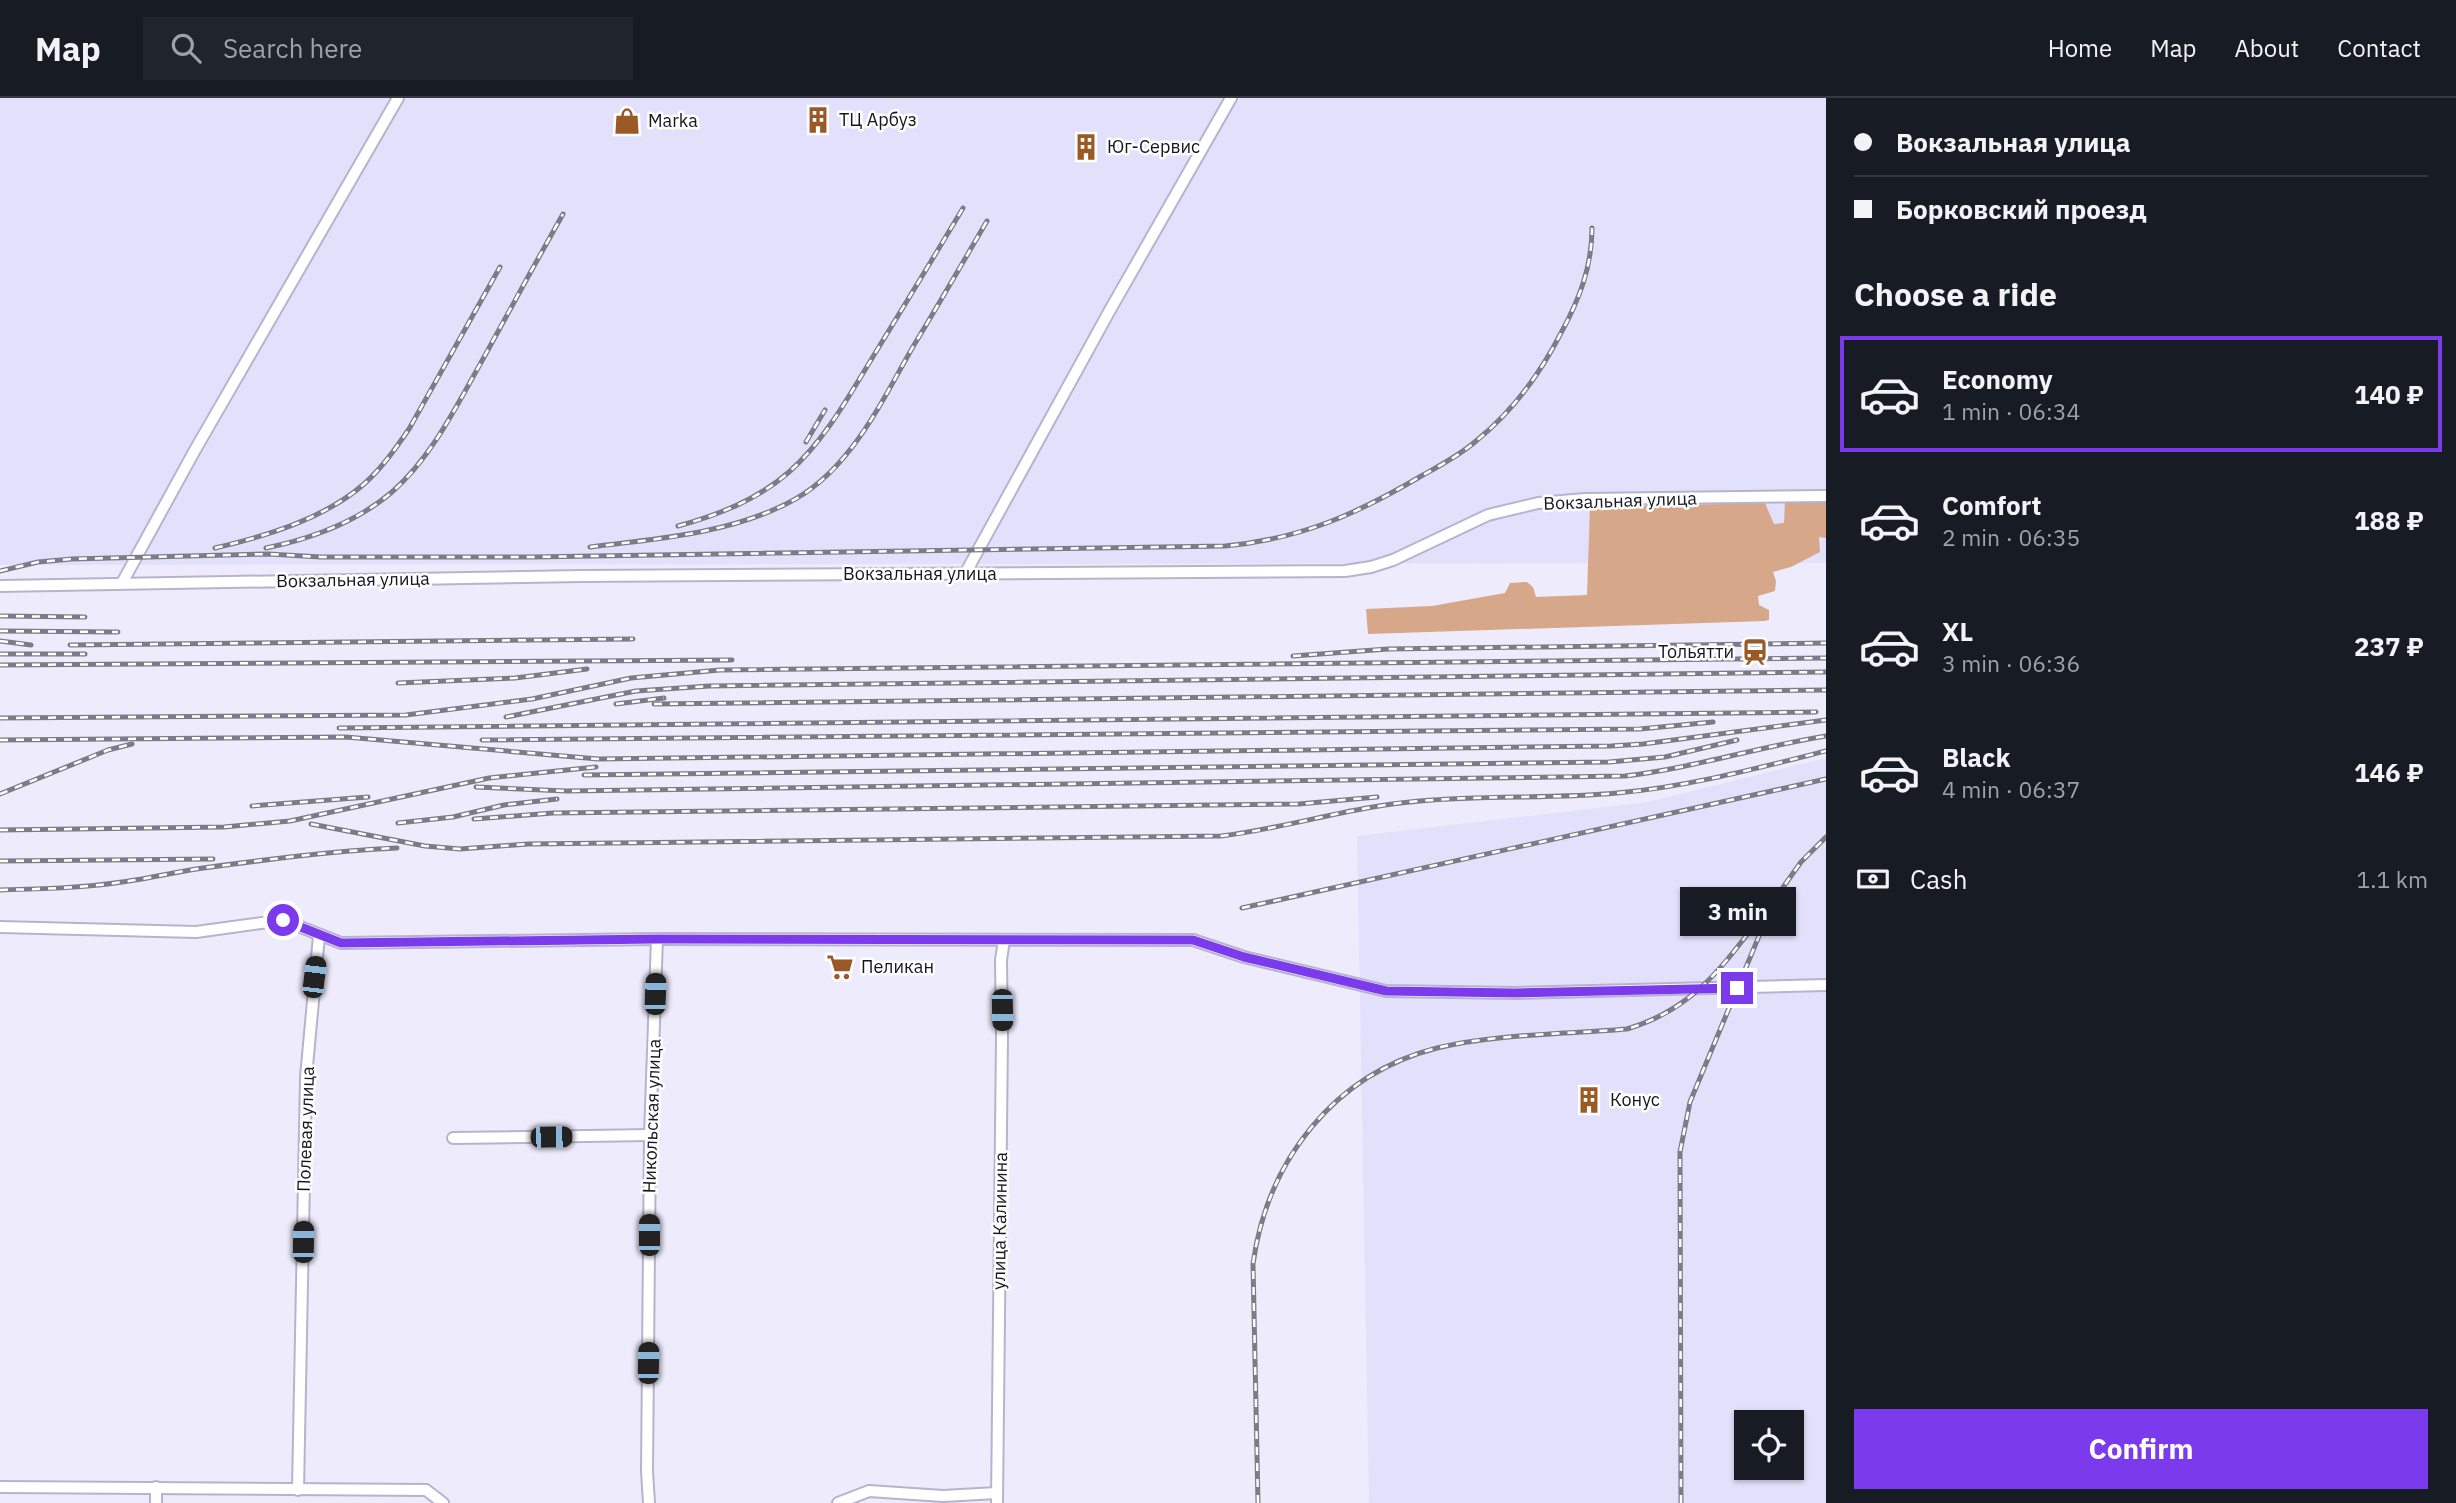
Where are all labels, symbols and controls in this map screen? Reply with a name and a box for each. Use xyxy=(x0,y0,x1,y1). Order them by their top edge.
search box xyxy=(143,17,633,80)
text: Map xyxy=(35,27,101,70)
icon: search xyxy=(167,29,205,67)
text: Search here xyxy=(223,31,362,65)
text: Home xyxy=(2048,32,2112,64)
text: Map xyxy=(2150,32,2196,64)
text: About xyxy=(2234,32,2299,64)
text: Contact xyxy=(2337,32,2421,64)
building icon: ТЦ Арбуз xyxy=(803,105,833,135)
shop icon: Marka xyxy=(612,106,642,136)
place label: ТЦ Арбуз xyxy=(839,108,917,131)
place label: Marka xyxy=(648,109,698,132)
text: Вокзальная улица xyxy=(1896,125,2131,159)
building icon: Юг-Сервис xyxy=(1071,132,1101,162)
place label: Юг-Сервис xyxy=(1107,135,1200,158)
text: Борковский проезд xyxy=(1896,192,2146,226)
text: Choose a ride xyxy=(1854,273,2057,315)
text: Economy xyxy=(1942,362,2053,396)
icon: car xyxy=(1858,363,1921,426)
text: 140 ₽ xyxy=(2354,377,2424,411)
text: 1 min · 06:34 xyxy=(1942,396,2080,426)
street label: Вокзальная улица xyxy=(1543,486,1698,515)
text: Comfort xyxy=(1942,488,2041,522)
icon: car xyxy=(1858,489,1921,552)
text: 188 ₽ xyxy=(2354,503,2424,537)
text: 2 min · 06:35 xyxy=(1942,522,2080,552)
street label: Вокзальная улица xyxy=(843,562,997,585)
street label: Вокзальная улица xyxy=(276,567,430,592)
text: XL xyxy=(1942,614,1973,648)
icon: car xyxy=(1858,615,1921,678)
text: 237 ₽ xyxy=(2354,629,2424,663)
station icon: Тольятти xyxy=(1740,637,1770,667)
place label: Тольятти xyxy=(1658,640,1734,663)
text: 3 min · 06:36 xyxy=(1942,648,2080,678)
text: Black xyxy=(1942,740,2010,774)
icon: car xyxy=(1858,741,1921,804)
text: 146 ₽ xyxy=(2354,755,2424,789)
text: 4 min · 06:37 xyxy=(1942,774,2080,804)
icon: cash xyxy=(1854,860,1892,898)
text: Cash xyxy=(1910,862,1967,896)
text: 1.1 km xyxy=(2357,864,2428,894)
callout: 3 min xyxy=(1679,886,1795,936)
text: 3 min xyxy=(1708,896,1768,926)
route start xyxy=(267,904,299,936)
supermarket icon: Пеликан xyxy=(825,952,855,982)
car xyxy=(302,955,327,999)
place label: Пеликан xyxy=(861,955,934,978)
route end xyxy=(1721,972,1753,1004)
car xyxy=(644,973,667,1015)
car xyxy=(992,989,1013,1031)
street label: Никольская улица xyxy=(637,1038,666,1194)
street label: Полевая улица xyxy=(292,1065,319,1192)
building icon: Конус xyxy=(1574,1085,1604,1115)
place label: Конус xyxy=(1610,1088,1660,1111)
car xyxy=(530,1126,573,1148)
street label: улица Калинина xyxy=(987,1151,1012,1290)
car xyxy=(639,1214,660,1256)
car xyxy=(293,1221,314,1263)
car xyxy=(638,1342,659,1384)
button: Confirm xyxy=(1854,1409,2428,1489)
map controls xyxy=(1734,1410,1804,1480)
button: locate xyxy=(1734,1410,1804,1480)

